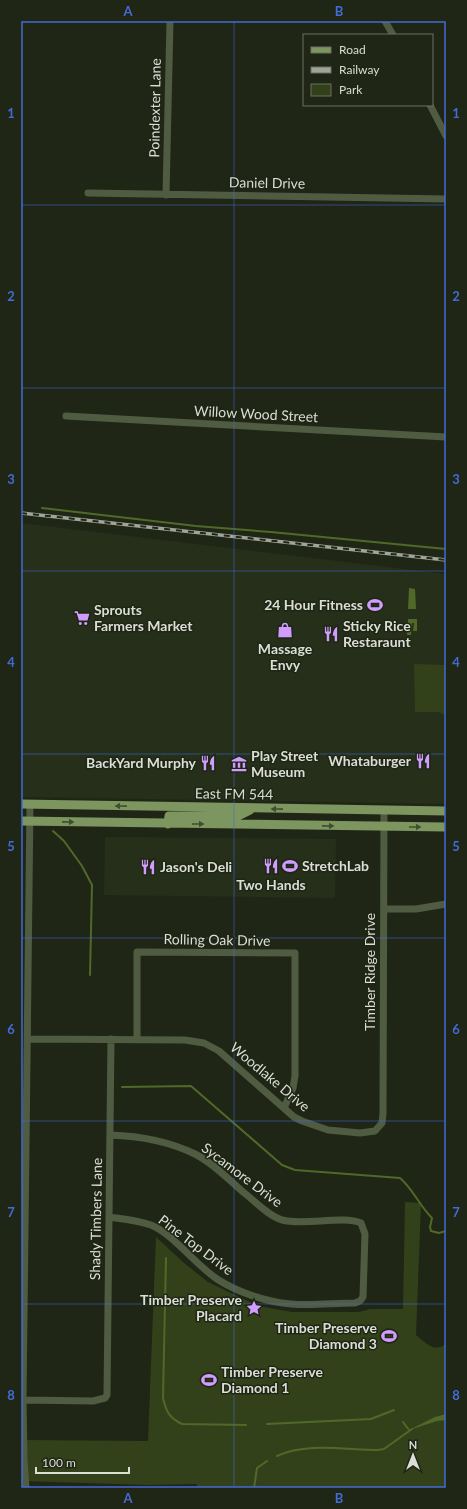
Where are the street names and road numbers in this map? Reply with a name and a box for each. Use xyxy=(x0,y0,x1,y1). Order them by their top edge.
street label: Poindexter Lane xyxy=(145,58,164,158)
street label: Daniel Drive xyxy=(229,173,305,192)
street label: Willow Wood Street xyxy=(194,402,319,425)
street label: East FM 544 xyxy=(195,784,273,803)
street label: Timber Ridge Drive xyxy=(361,913,378,1031)
street label: Rolling Oak Drive xyxy=(163,930,271,949)
street label: Woodlake Drive xyxy=(227,1038,314,1115)
street label: Sycamore Drive xyxy=(199,1139,286,1210)
street label: Shady Timbers Lane xyxy=(86,1158,105,1280)
street label: Pine Top Drive xyxy=(155,1211,237,1278)

